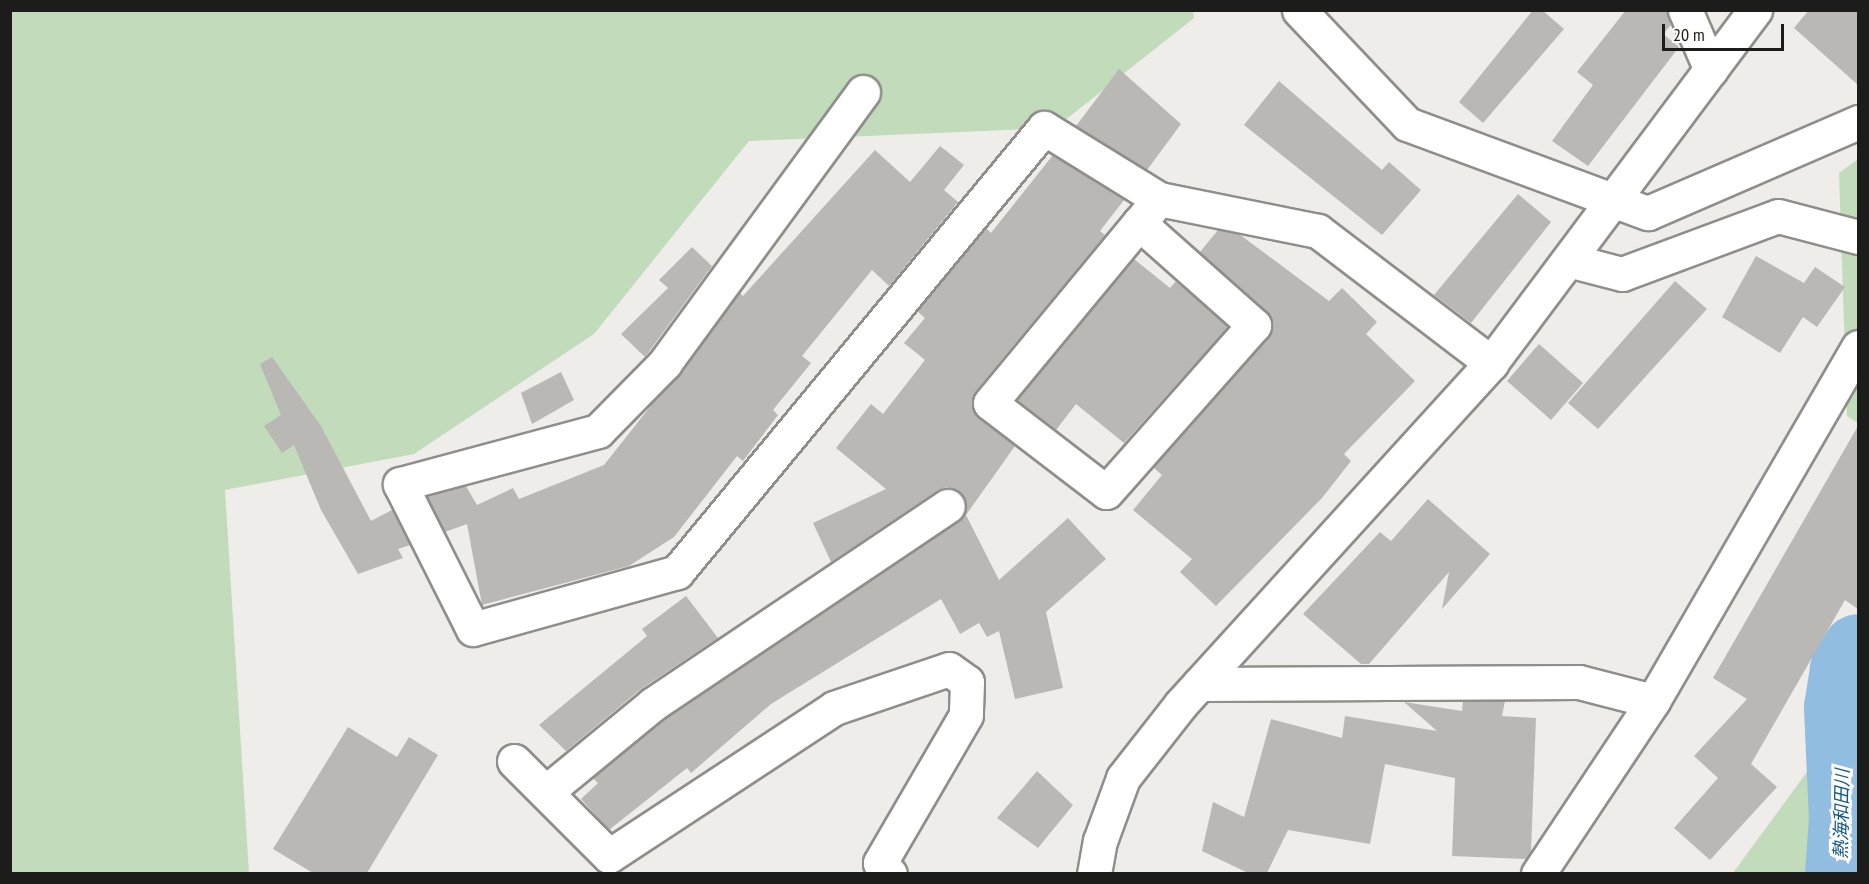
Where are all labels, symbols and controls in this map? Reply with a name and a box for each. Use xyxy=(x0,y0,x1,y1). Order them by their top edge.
scale bar xyxy=(1665,12,1786,50)
text: 20 m xyxy=(1673,23,1705,46)
water label: 熱海和田川 xyxy=(1830,769,1854,859)

